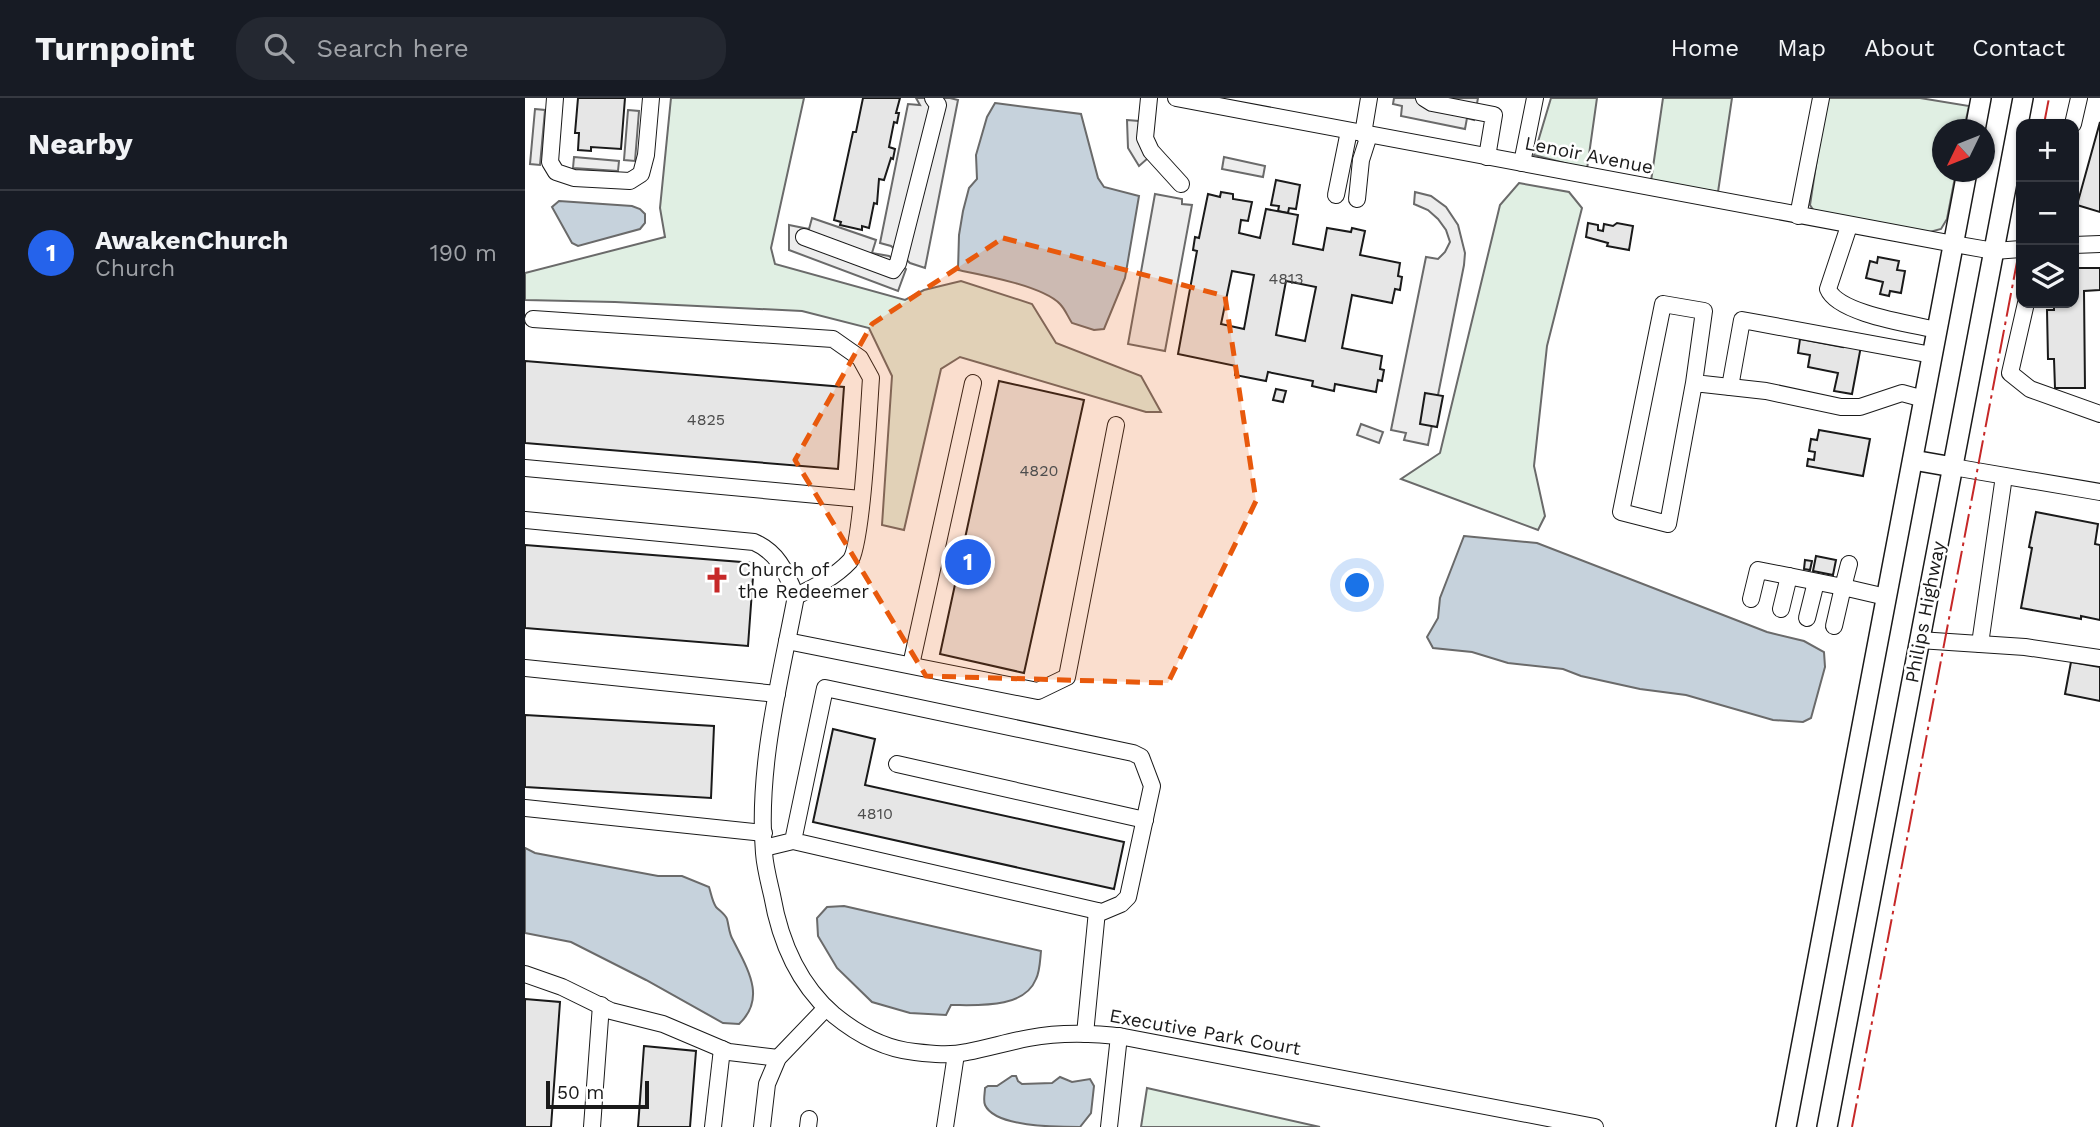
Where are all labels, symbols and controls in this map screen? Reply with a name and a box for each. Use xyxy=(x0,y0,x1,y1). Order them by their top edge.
search box xyxy=(236,17,726,80)
text: Turnpoint xyxy=(35,29,194,68)
icon: search xyxy=(260,29,298,67)
text: Search here xyxy=(316,33,469,63)
text: Home xyxy=(1671,34,1739,62)
text: Map xyxy=(1777,34,1826,62)
text: About xyxy=(1864,34,1934,62)
text: Contact xyxy=(1972,34,2065,62)
north arrow xyxy=(1932,119,1995,182)
map controls xyxy=(2016,119,2079,308)
button: + xyxy=(2016,119,2079,182)
text: Nearby xyxy=(28,126,133,161)
street label: Lenoir Avenue xyxy=(1523,131,1655,179)
button: − xyxy=(2016,182,2079,245)
text: AwakenChurch xyxy=(95,225,288,255)
text: 1 xyxy=(46,240,56,267)
text: 190 m xyxy=(430,240,497,267)
button: layers xyxy=(2016,245,2079,308)
text: Church xyxy=(95,255,175,282)
house number: 4813 xyxy=(1268,269,1304,288)
house number: 4825 xyxy=(687,410,725,429)
house number: 4820 xyxy=(1020,461,1058,480)
pin: 1 xyxy=(945,536,991,588)
street label: Philips Highway xyxy=(1900,539,1950,685)
place label: Church of the Redeemer xyxy=(738,558,869,603)
church icon: Church of the Redeemer xyxy=(702,565,732,595)
your location xyxy=(1340,568,1374,602)
house number: 4810 xyxy=(857,804,893,823)
street label: Executive Park Court xyxy=(1108,1004,1302,1060)
scale bar xyxy=(546,1078,649,1110)
text: 50 m xyxy=(557,1081,604,1104)

